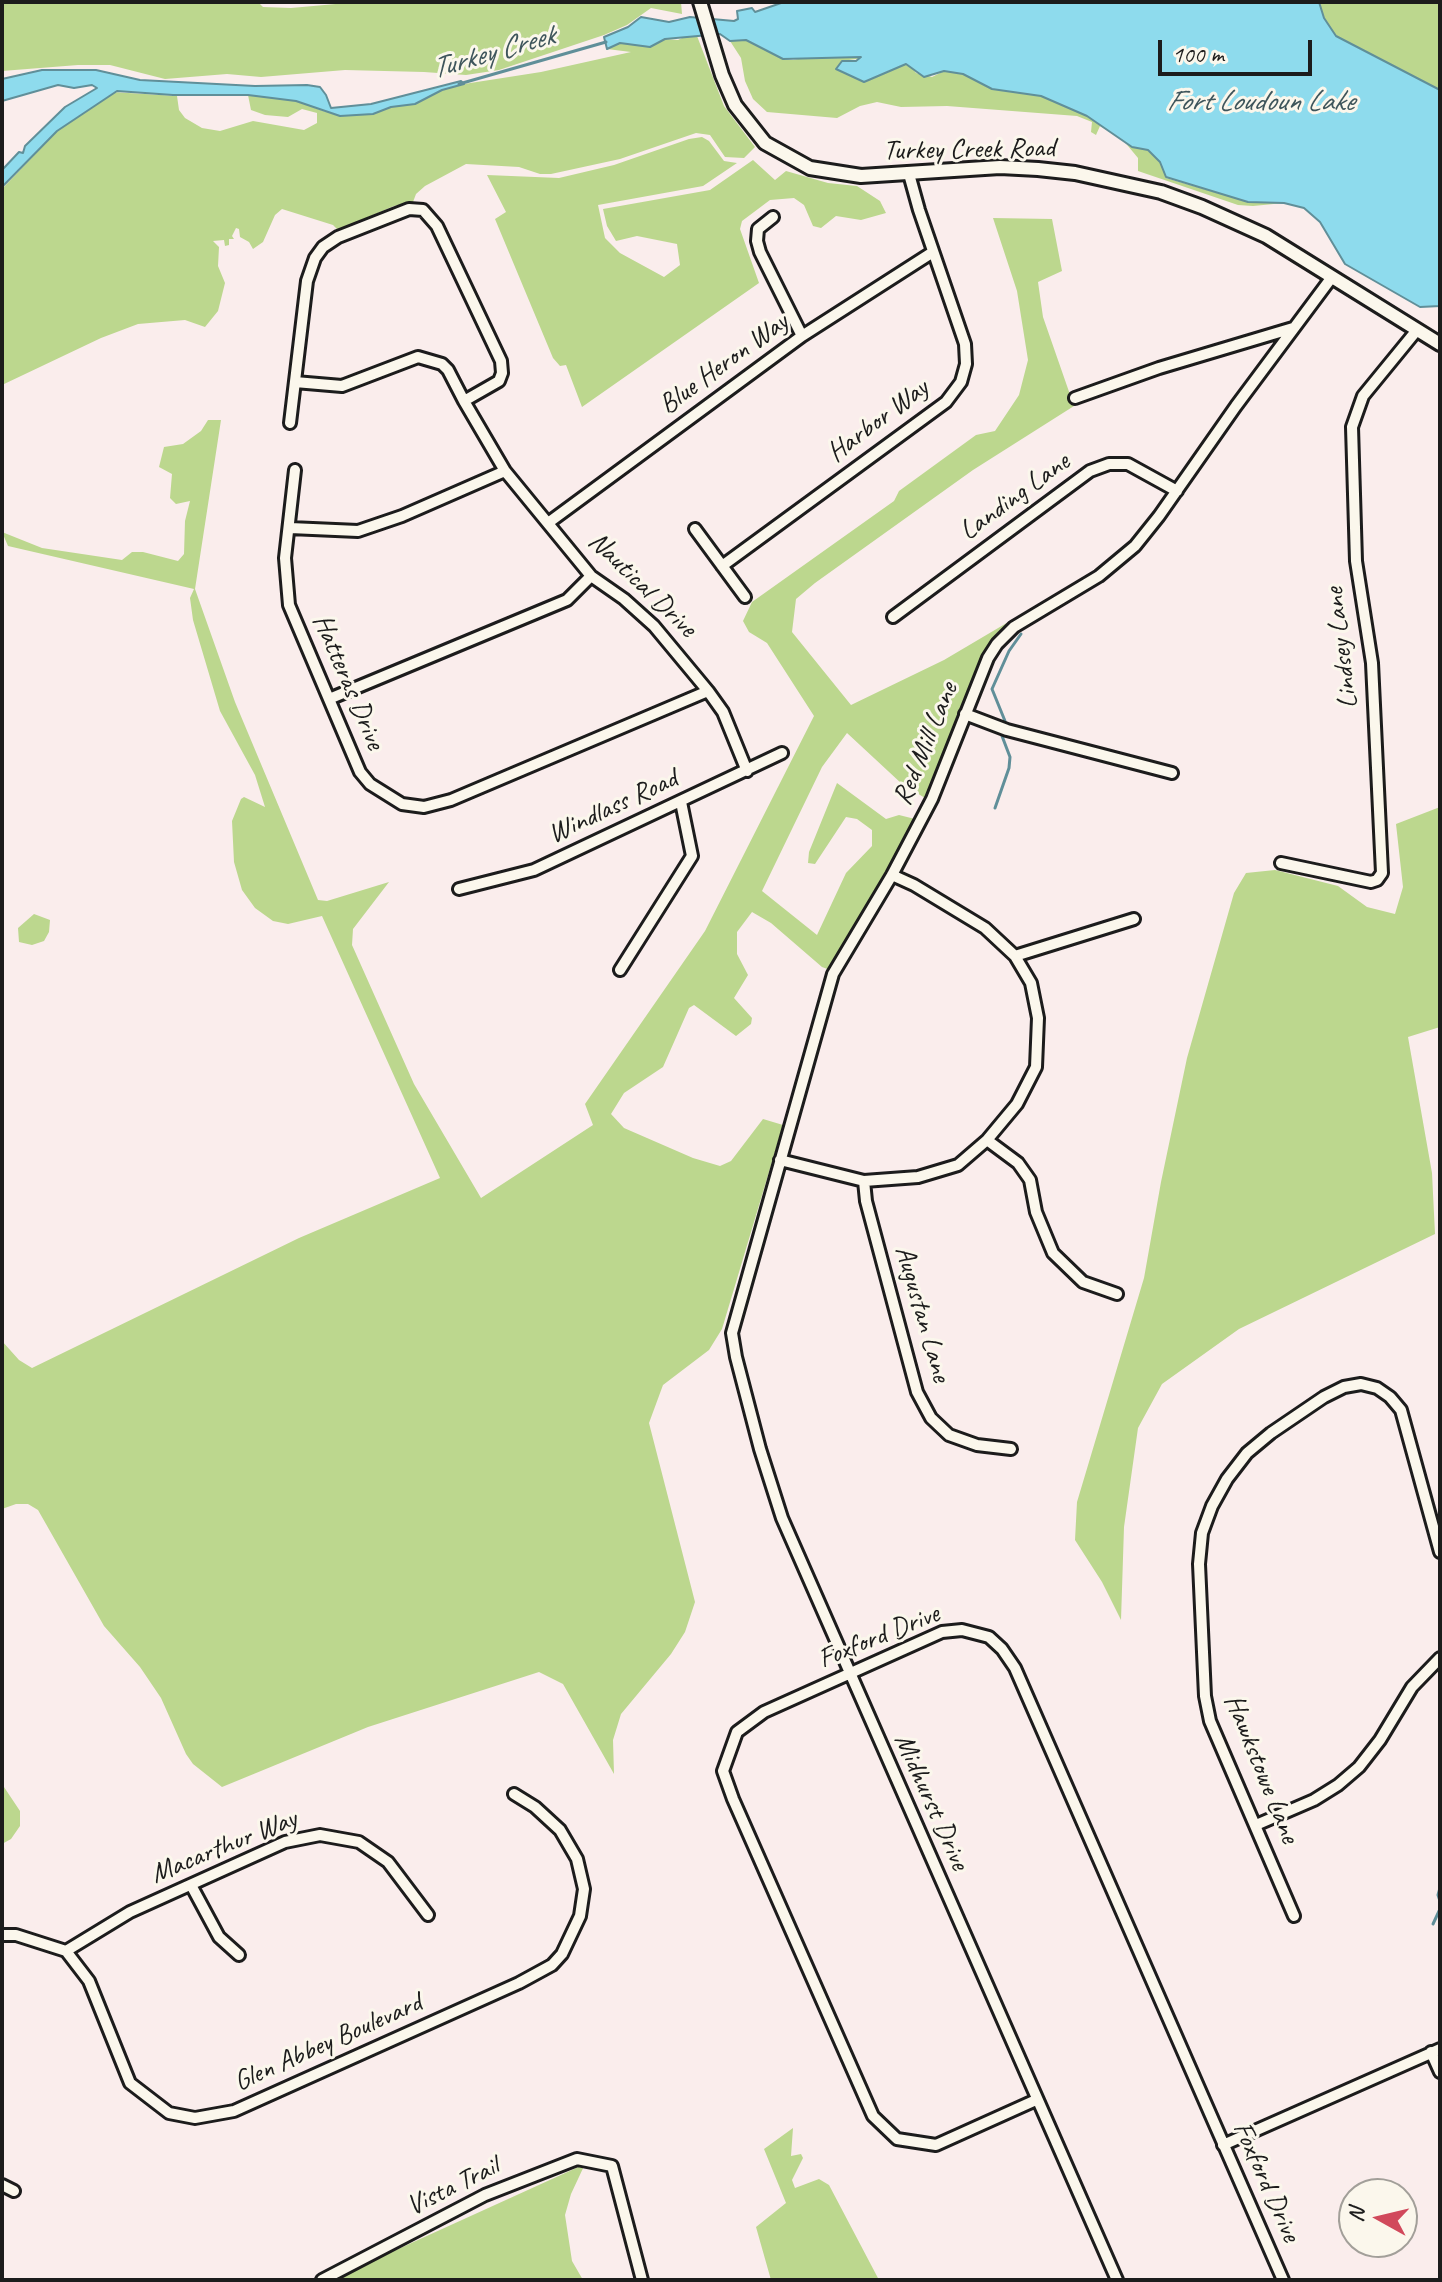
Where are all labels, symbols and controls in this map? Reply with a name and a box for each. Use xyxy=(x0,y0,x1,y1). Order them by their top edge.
water label: Turkey Creek xyxy=(427,18,559,88)
scale bar xyxy=(1162,24,1316,74)
text: 100 m xyxy=(1172,39,1224,69)
water label: Fort Loudoun Lake xyxy=(1167,84,1353,120)
street label: Turkey Creek Road xyxy=(883,132,1055,168)
street label: Blue Heron Way xyxy=(653,306,795,422)
street label: Harbor Way xyxy=(821,372,935,470)
street label: Landing Lane xyxy=(953,446,1077,548)
street label: Nautical Drive xyxy=(581,525,703,645)
street label: Lindsey Lane xyxy=(1318,585,1366,711)
street label: Hatteras Drive xyxy=(304,609,392,755)
street label: Red Mill Lane xyxy=(886,678,966,810)
street label: Windlass Road xyxy=(543,762,683,852)
street label: Augustan Lane xyxy=(887,1242,957,1386)
street label: Foxford Drive xyxy=(813,1597,945,1677)
street label: Hawkstowe Lane xyxy=(1216,1690,1306,1848)
street label: Midhurst Drive xyxy=(886,1729,976,1875)
street label: Macarthur Way xyxy=(146,1802,302,1892)
street label: Glen Abbey Boulevard xyxy=(229,1987,427,2099)
street label: Foxford Drive xyxy=(1225,2117,1307,2247)
street label: Vista Trail xyxy=(401,2150,505,2224)
north arrow xyxy=(1338,2178,1418,2258)
text: N xyxy=(1341,2206,1371,2224)

